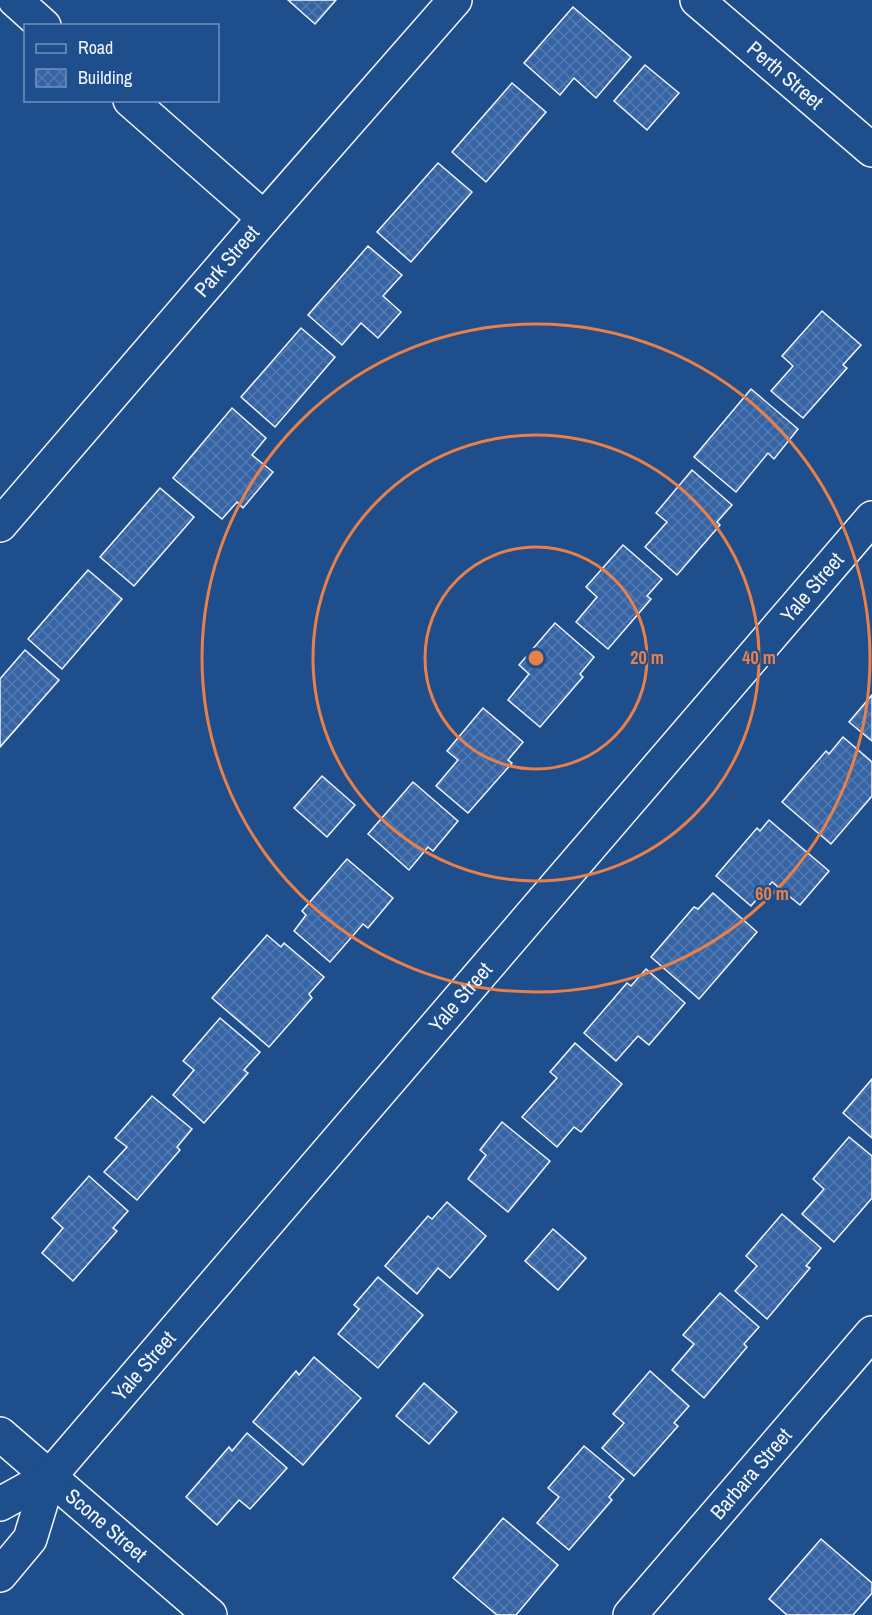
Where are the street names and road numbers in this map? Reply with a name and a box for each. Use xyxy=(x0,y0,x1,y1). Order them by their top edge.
street label: Perth Street xyxy=(741,34,830,116)
street label: Park Street xyxy=(187,219,266,303)
street label: Yale Street xyxy=(774,546,850,629)
street label: Yale Street xyxy=(422,956,499,1038)
street label: Yale Street xyxy=(105,1324,182,1407)
street label: Barbara Street xyxy=(703,1421,798,1525)
street label: Scone Street xyxy=(59,1482,154,1569)

